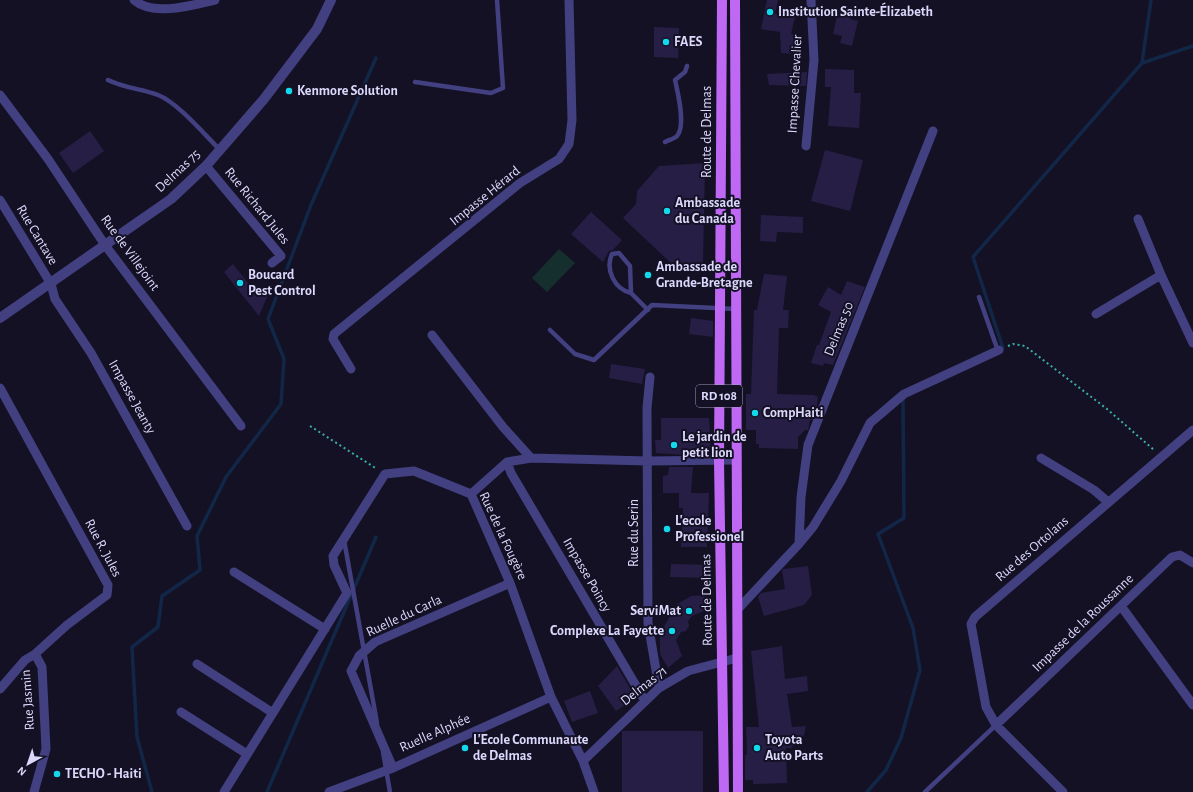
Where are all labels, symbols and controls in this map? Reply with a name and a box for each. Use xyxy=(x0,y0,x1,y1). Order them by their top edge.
place label: Institution Sainte-Élizabeth xyxy=(778,2,933,19)
marker: Institution Sainte-Élizabeth xyxy=(765,7,775,17)
street label: Impasse Chevalier xyxy=(785,34,805,134)
place label: FAES xyxy=(674,35,703,49)
marker: FAES xyxy=(661,37,671,47)
place label: Kenmore Solution xyxy=(297,84,398,98)
marker: Kenmore Solution xyxy=(284,86,294,96)
street label: Route de Delmas xyxy=(700,86,714,178)
street label: Delmas 75 xyxy=(153,147,203,195)
street label: Impasse Hérard xyxy=(447,164,523,228)
street label: Rue Richard Jules xyxy=(222,165,292,247)
place label: Ambassade du Canada xyxy=(675,196,741,226)
street label: Rue Cantave xyxy=(14,203,60,267)
marker: Ambassade du Canada xyxy=(662,206,672,216)
street label: Rue de Villejoint xyxy=(98,213,162,294)
place label: Ambassade de Grande-Bretagne xyxy=(656,260,753,290)
place label: Boucard Pest Control xyxy=(248,268,316,298)
marker: Ambassade de Grande-Bretagne xyxy=(643,270,653,280)
marker: Boucard Pest Control xyxy=(235,278,245,288)
street label: Delmas 50 xyxy=(822,300,856,358)
street label: Impasse Jeanty xyxy=(106,358,158,436)
road number: RD 108 xyxy=(696,385,742,407)
place label: CompHaiti xyxy=(763,406,823,420)
marker: CompHaiti xyxy=(750,408,760,418)
place label: Le jardin de petit lion xyxy=(682,430,747,460)
marker: Le jardin de petit lion xyxy=(669,440,679,450)
street label: Rue de la Fougère xyxy=(476,490,530,582)
street label: Rue du Serin xyxy=(627,499,641,567)
place label: L'ecole Professionel xyxy=(675,514,744,544)
street label: Rue des Ortolans xyxy=(993,514,1071,584)
street label: Rue R. Jules xyxy=(82,517,124,579)
marker: L'ecole Professionel xyxy=(662,524,672,534)
street label: Impasse Poincy xyxy=(560,536,614,614)
street label: Route de Delmas xyxy=(699,554,715,646)
street label: Impasse de la Roussanne xyxy=(1030,571,1136,675)
street label: Ruelle du Carla xyxy=(364,592,444,640)
place label: ServiMat xyxy=(630,604,681,618)
marker: ServiMat xyxy=(684,606,694,616)
place label: Complexe La Fayette xyxy=(550,624,664,638)
marker: Complexe La Fayette xyxy=(667,626,677,636)
street label: Delmas 71 xyxy=(618,664,670,708)
street label: Rue Jasmin xyxy=(19,669,37,731)
street label: Ruelle Alphée xyxy=(398,711,472,755)
place label: L'Ecole Communaute de Delmas xyxy=(473,733,589,763)
place label: Toyota Auto Parts xyxy=(765,733,823,763)
marker: L'Ecole Communaute de Delmas xyxy=(460,743,470,753)
marker: Toyota Auto Parts xyxy=(752,743,762,753)
north arrow xyxy=(8,744,48,784)
text: N xyxy=(15,765,28,778)
place label: TECHO - Haiti xyxy=(65,767,142,781)
marker: TECHO - Haiti xyxy=(52,769,62,779)

